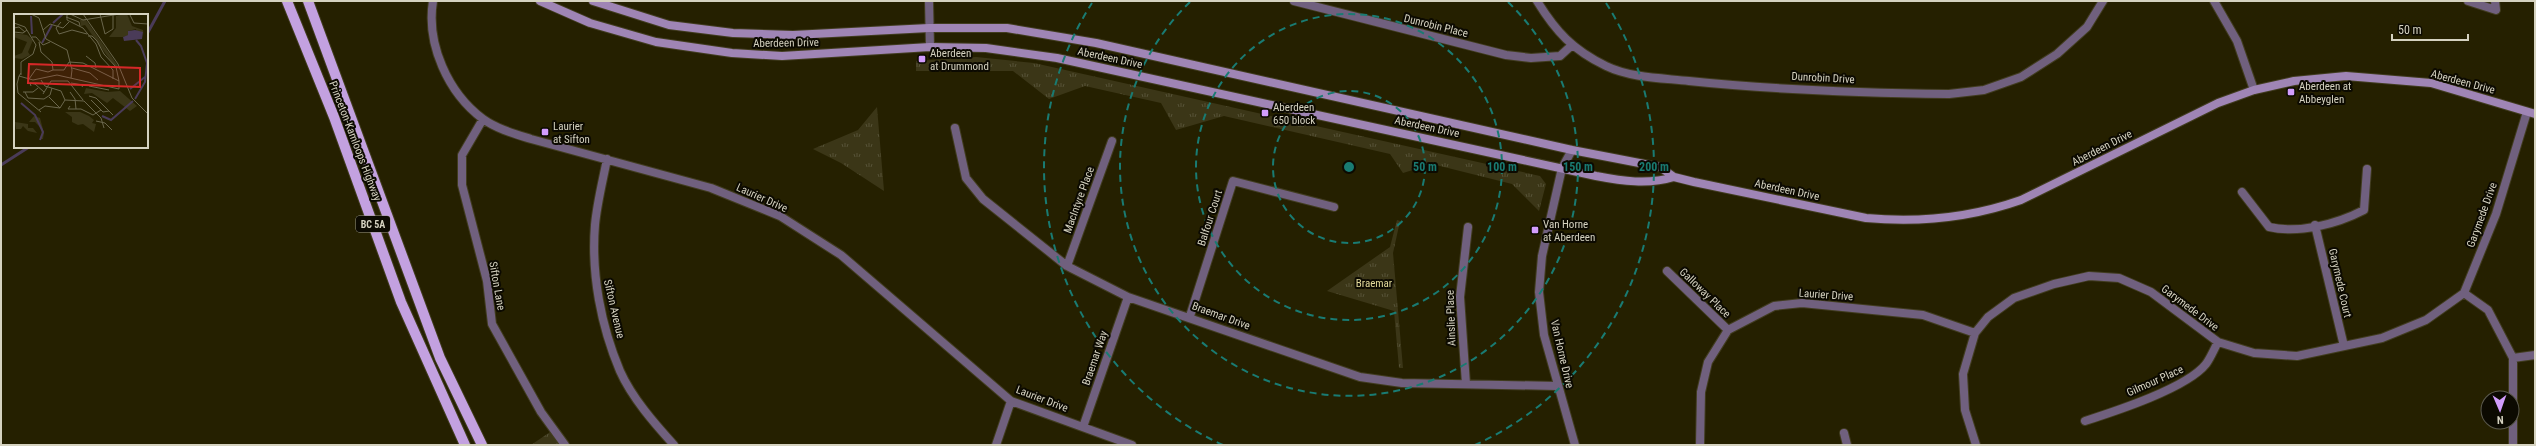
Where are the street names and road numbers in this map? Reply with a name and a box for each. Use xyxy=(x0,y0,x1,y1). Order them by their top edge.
street label: Dunrobin Place xyxy=(1403,12,1469,40)
street label: Aberdeen Drive xyxy=(753,36,819,50)
street label: Aberdeen Drive xyxy=(1076,45,1144,71)
street label: Aberdeen Drive xyxy=(2430,67,2496,97)
street label: Dunrobin Drive xyxy=(1791,70,1855,86)
street label: Princeton-Kamloops Highway xyxy=(326,79,384,203)
street label: Aberdeen Drive xyxy=(1393,114,1461,140)
street label: Aberdeen Drive xyxy=(2070,127,2134,169)
street label: MacIntyre Place xyxy=(1061,165,1097,235)
street label: Aberdeen Drive xyxy=(1753,177,1821,203)
street label: Laurier Drive xyxy=(734,181,790,215)
street label: Garymede Drive xyxy=(2464,181,2500,249)
street label: Balfour Court xyxy=(1195,188,1225,248)
road number: BC 5A xyxy=(356,216,390,232)
street label: Garymede Court xyxy=(2326,247,2354,319)
street label: Sifton Lane xyxy=(486,261,508,311)
street label: Galloway Place xyxy=(1677,265,1733,321)
street label: Sifton Avenue xyxy=(601,278,627,340)
street label: Garymede Drive xyxy=(2159,282,2221,334)
street label: Laurier Drive xyxy=(1798,287,1854,303)
street label: Ainslie Place xyxy=(1444,290,1458,346)
street label: Braemar Drive xyxy=(1190,299,1252,333)
street label: Van Horne Drive xyxy=(1548,319,1576,389)
street label: Braemar Way xyxy=(1080,329,1111,387)
street label: Gilmour Place xyxy=(2125,363,2185,399)
street label: Laurier Drive xyxy=(1014,383,1070,415)

